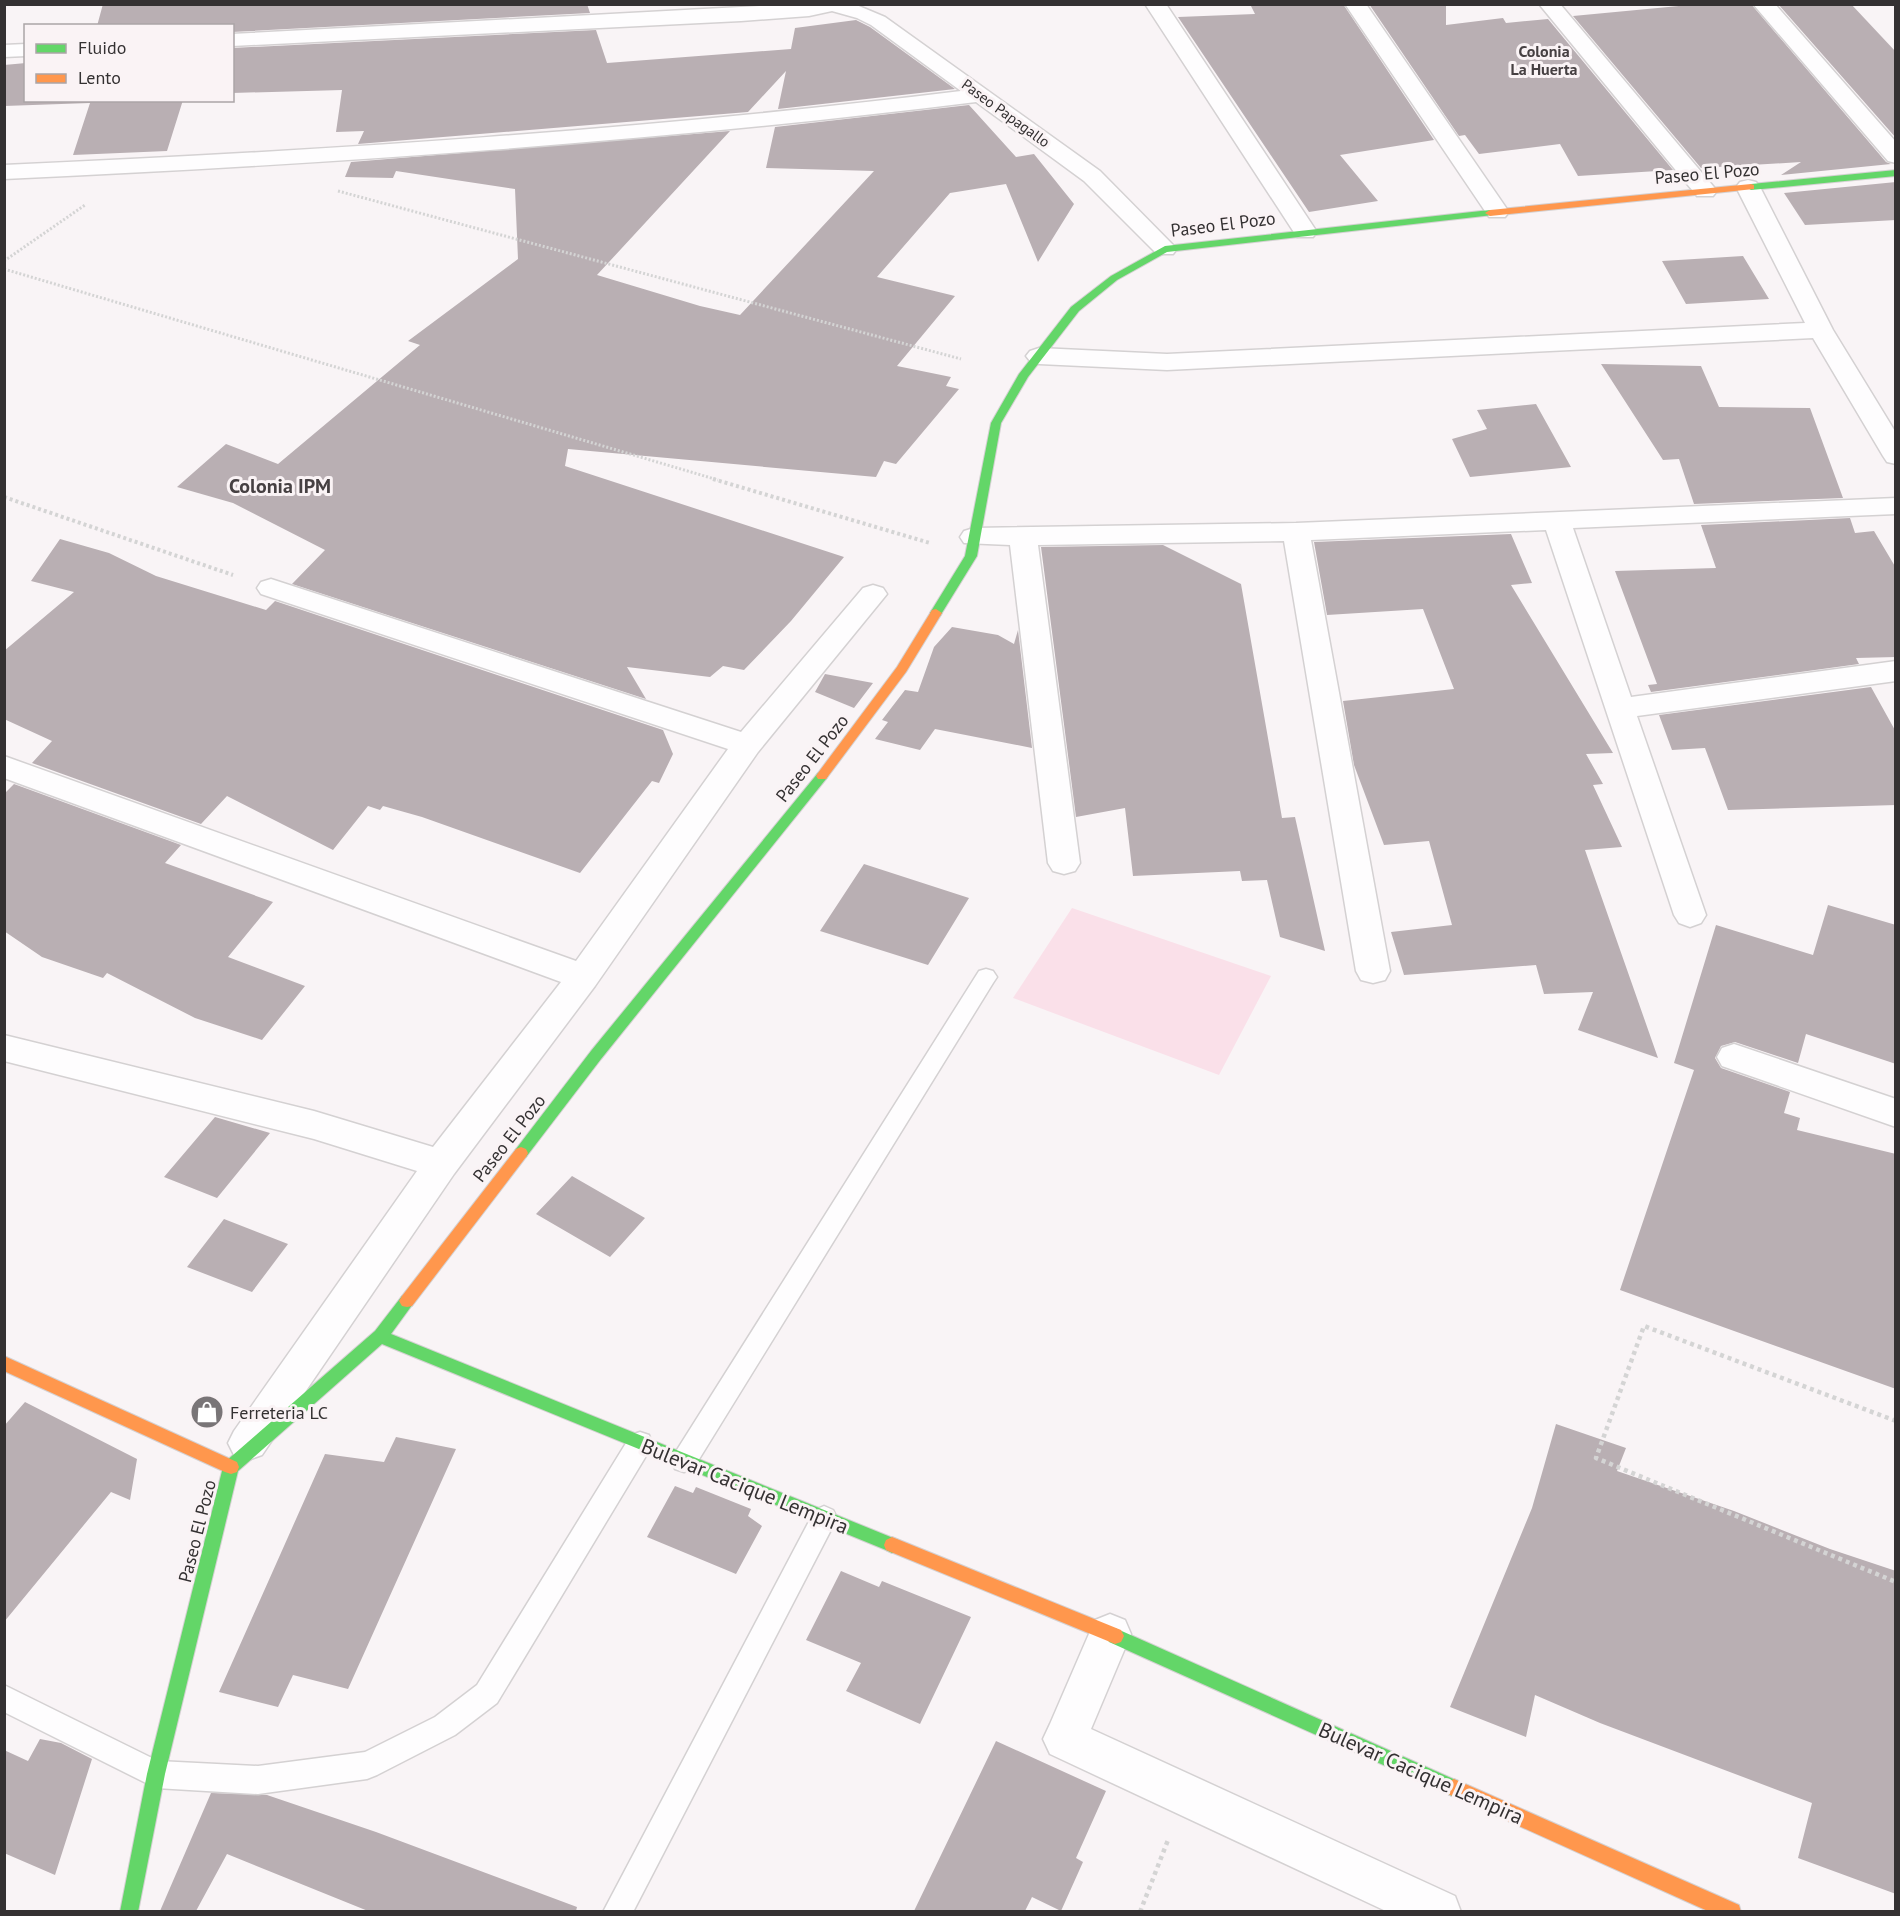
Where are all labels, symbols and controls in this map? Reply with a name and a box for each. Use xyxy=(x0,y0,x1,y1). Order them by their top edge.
legend xyxy=(24,24,234,102)
text: Fluido xyxy=(78,36,126,59)
district label: Colonia La Huerta xyxy=(1511,41,1578,79)
text: Lento xyxy=(78,66,121,89)
street label: Paseo Papagallo xyxy=(958,75,1054,151)
street label: Paseo El Pozo xyxy=(1654,157,1760,189)
street label: Paseo El Pozo xyxy=(1169,206,1277,242)
district label: Colonia IPM xyxy=(229,473,331,499)
street label: Paseo El Pozo xyxy=(771,709,853,807)
street label: Paseo El Pozo xyxy=(468,1089,550,1187)
shop icon: Ferreteria LC xyxy=(189,1394,225,1430)
place label: Ferreteria LC xyxy=(230,1401,328,1424)
street label: Bulevar Cacique Lempira xyxy=(637,1432,853,1540)
street label: Paseo El Pozo xyxy=(173,1477,221,1585)
street label: Bulevar Cacique Lempira xyxy=(1315,1716,1527,1830)

